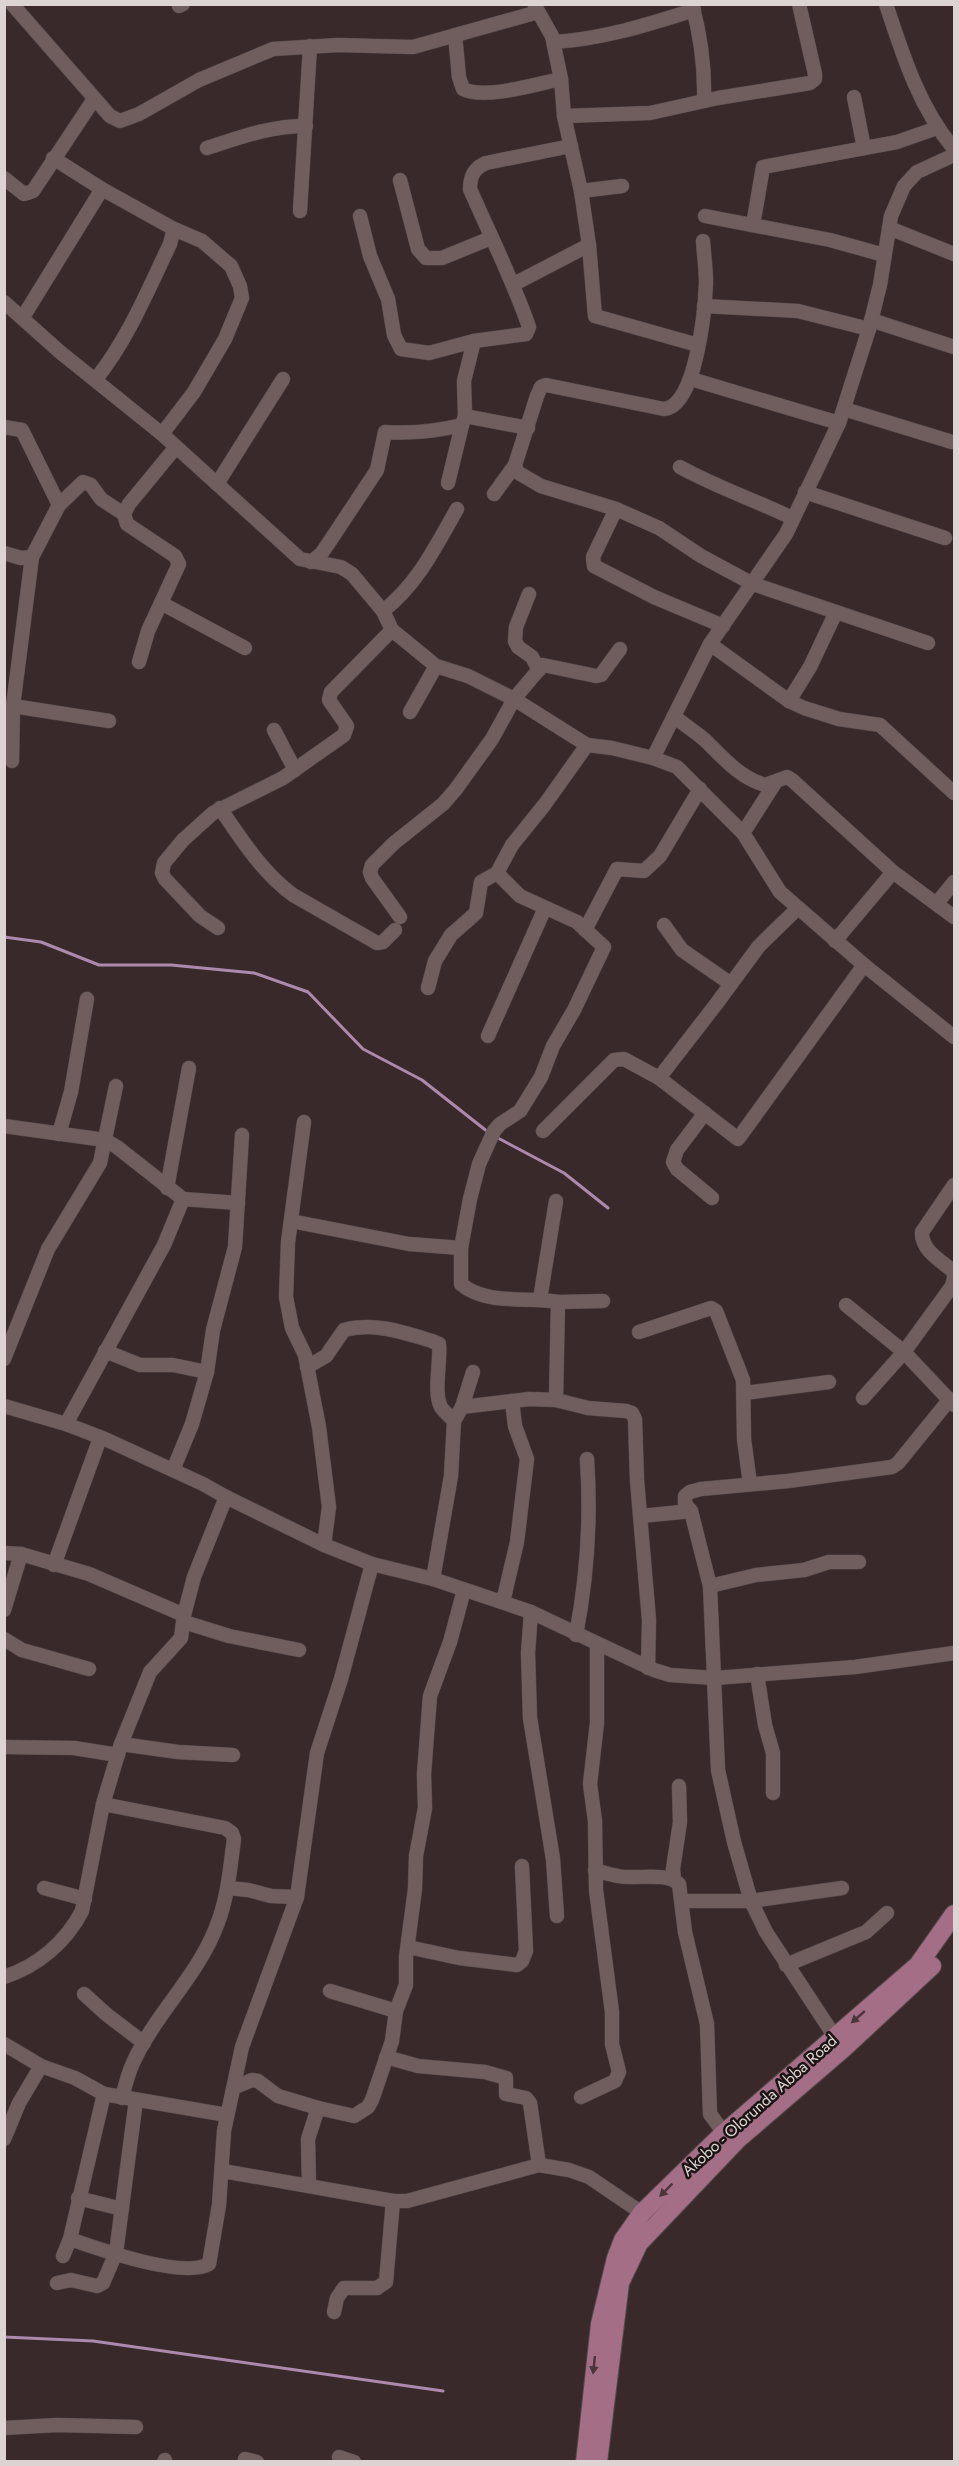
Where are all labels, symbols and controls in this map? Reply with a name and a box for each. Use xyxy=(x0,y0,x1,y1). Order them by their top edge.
one-way arrow xyxy=(851,2010,866,2023)
street label: Akobo - Olorunda Abba Road xyxy=(677,2029,842,2181)
one-way arrow xyxy=(660,2182,674,2196)
one-way arrow xyxy=(589,2355,599,2374)

